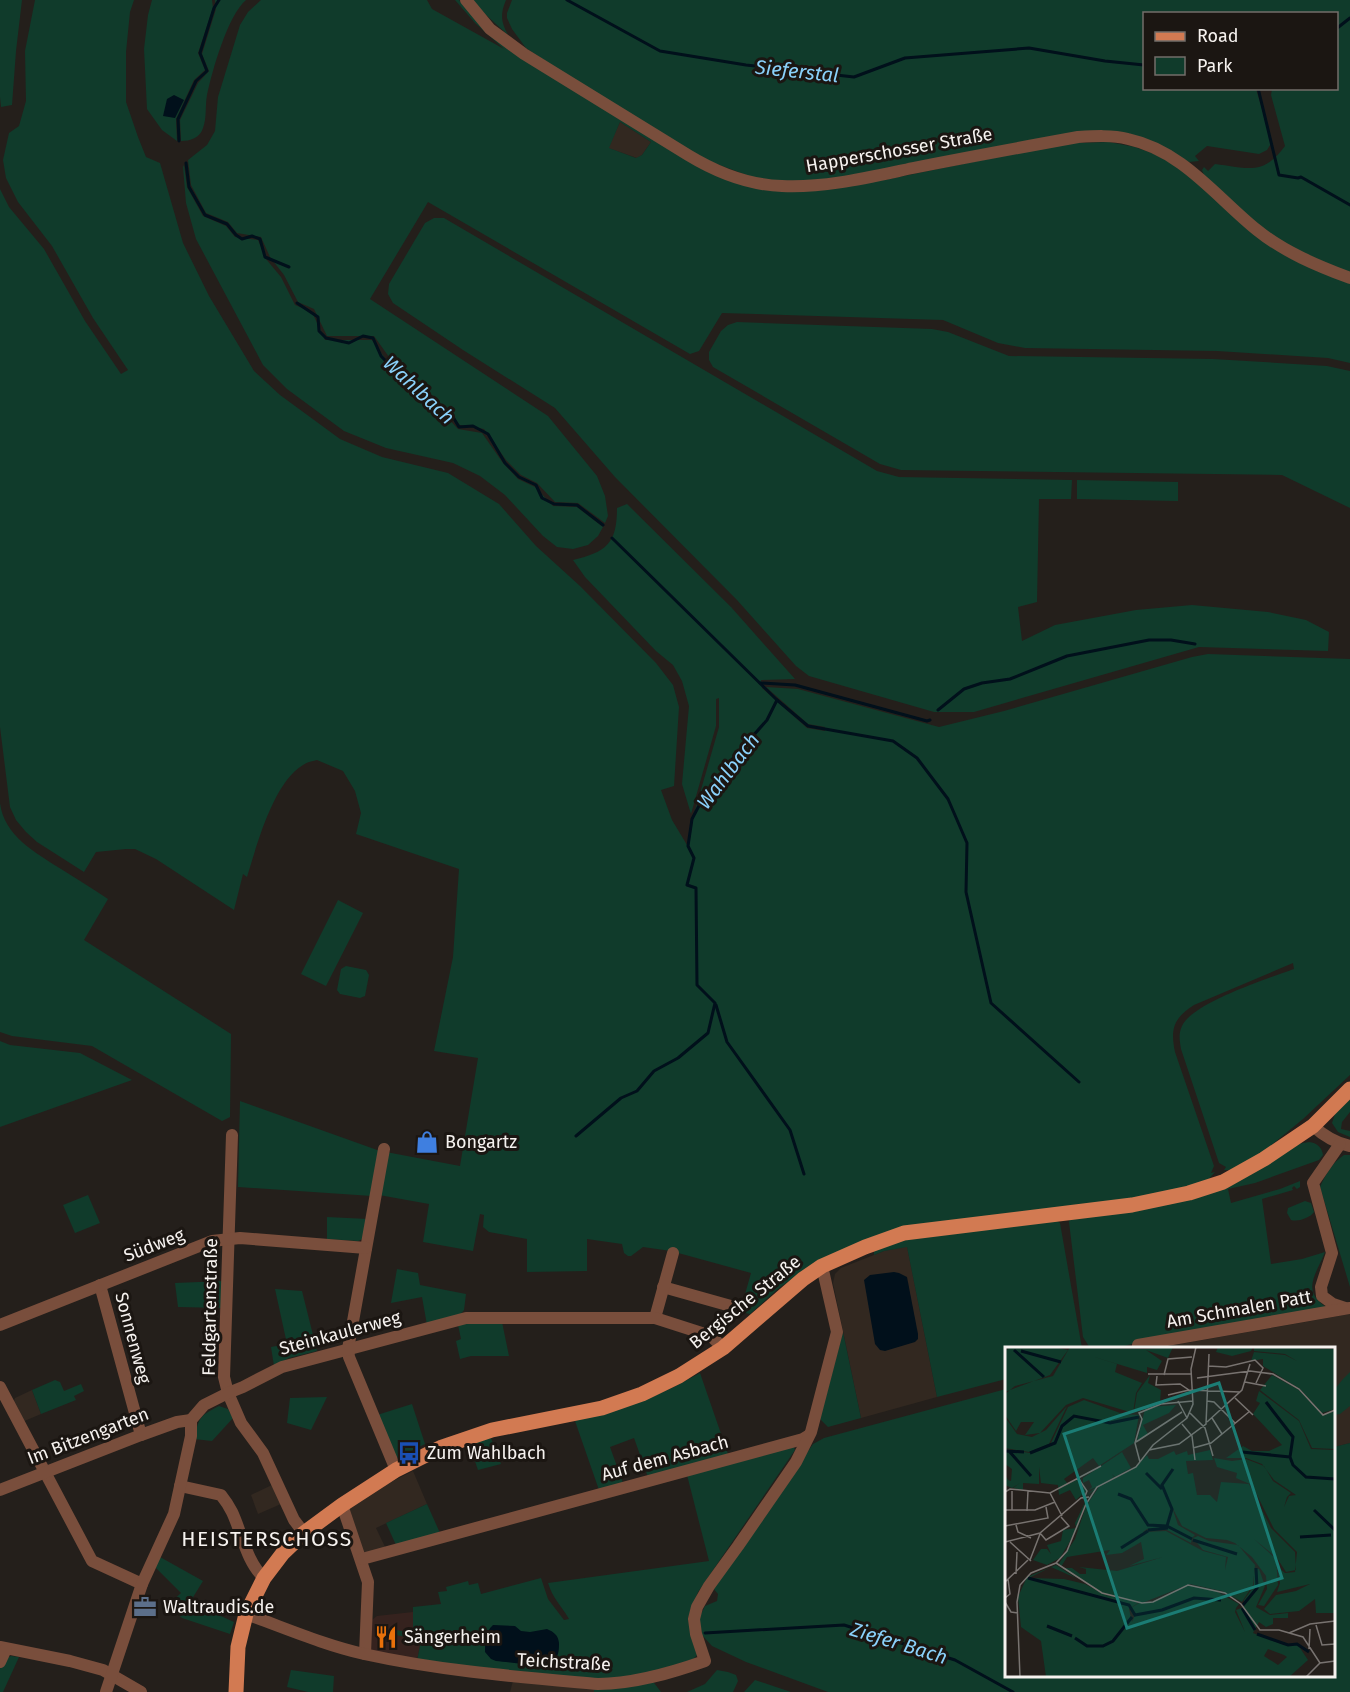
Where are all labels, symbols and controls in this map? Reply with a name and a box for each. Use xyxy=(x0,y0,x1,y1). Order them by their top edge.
legend xyxy=(1143,12,1338,90)
text: Road xyxy=(1197,25,1239,47)
water label: Sieferstal xyxy=(753,55,840,87)
text: Park xyxy=(1197,55,1233,77)
street label: Happerschosser Straße xyxy=(804,123,994,177)
water label: Wahlbach xyxy=(378,351,460,429)
water label: Wahlbach xyxy=(692,728,764,814)
shop icon: Bongartz xyxy=(414,1129,440,1155)
place label: Bongartz xyxy=(445,1131,517,1153)
street label: Südweg xyxy=(121,1223,188,1267)
street label: Feldgartenstraße xyxy=(198,1238,222,1376)
street label: Bergische Straße xyxy=(685,1250,805,1354)
street label: Am Schmalen Patt xyxy=(1165,1285,1314,1333)
street label: Sonnenweg xyxy=(110,1290,156,1387)
street label: Steinkaulerweg xyxy=(277,1306,404,1360)
inset map xyxy=(1005,1347,1335,1677)
street label: Im Bitzengarten xyxy=(24,1403,152,1469)
street label: Auf dem Asbach xyxy=(599,1430,731,1486)
bus stop icon: Zum Wahlbach xyxy=(396,1440,422,1466)
place label: Zum Wahlbach xyxy=(427,1442,546,1464)
district label: HEISTERSCHOSS xyxy=(181,1526,353,1552)
office icon: Waltraudis.de xyxy=(132,1594,158,1620)
place label: Waltraudis.de xyxy=(163,1596,274,1618)
water label: Ziefer Bach xyxy=(847,1617,950,1669)
restaurant icon: Sängerheim xyxy=(373,1624,399,1650)
place label: Sängerheim xyxy=(404,1626,501,1648)
street label: Teichstraße xyxy=(517,1649,611,1675)

